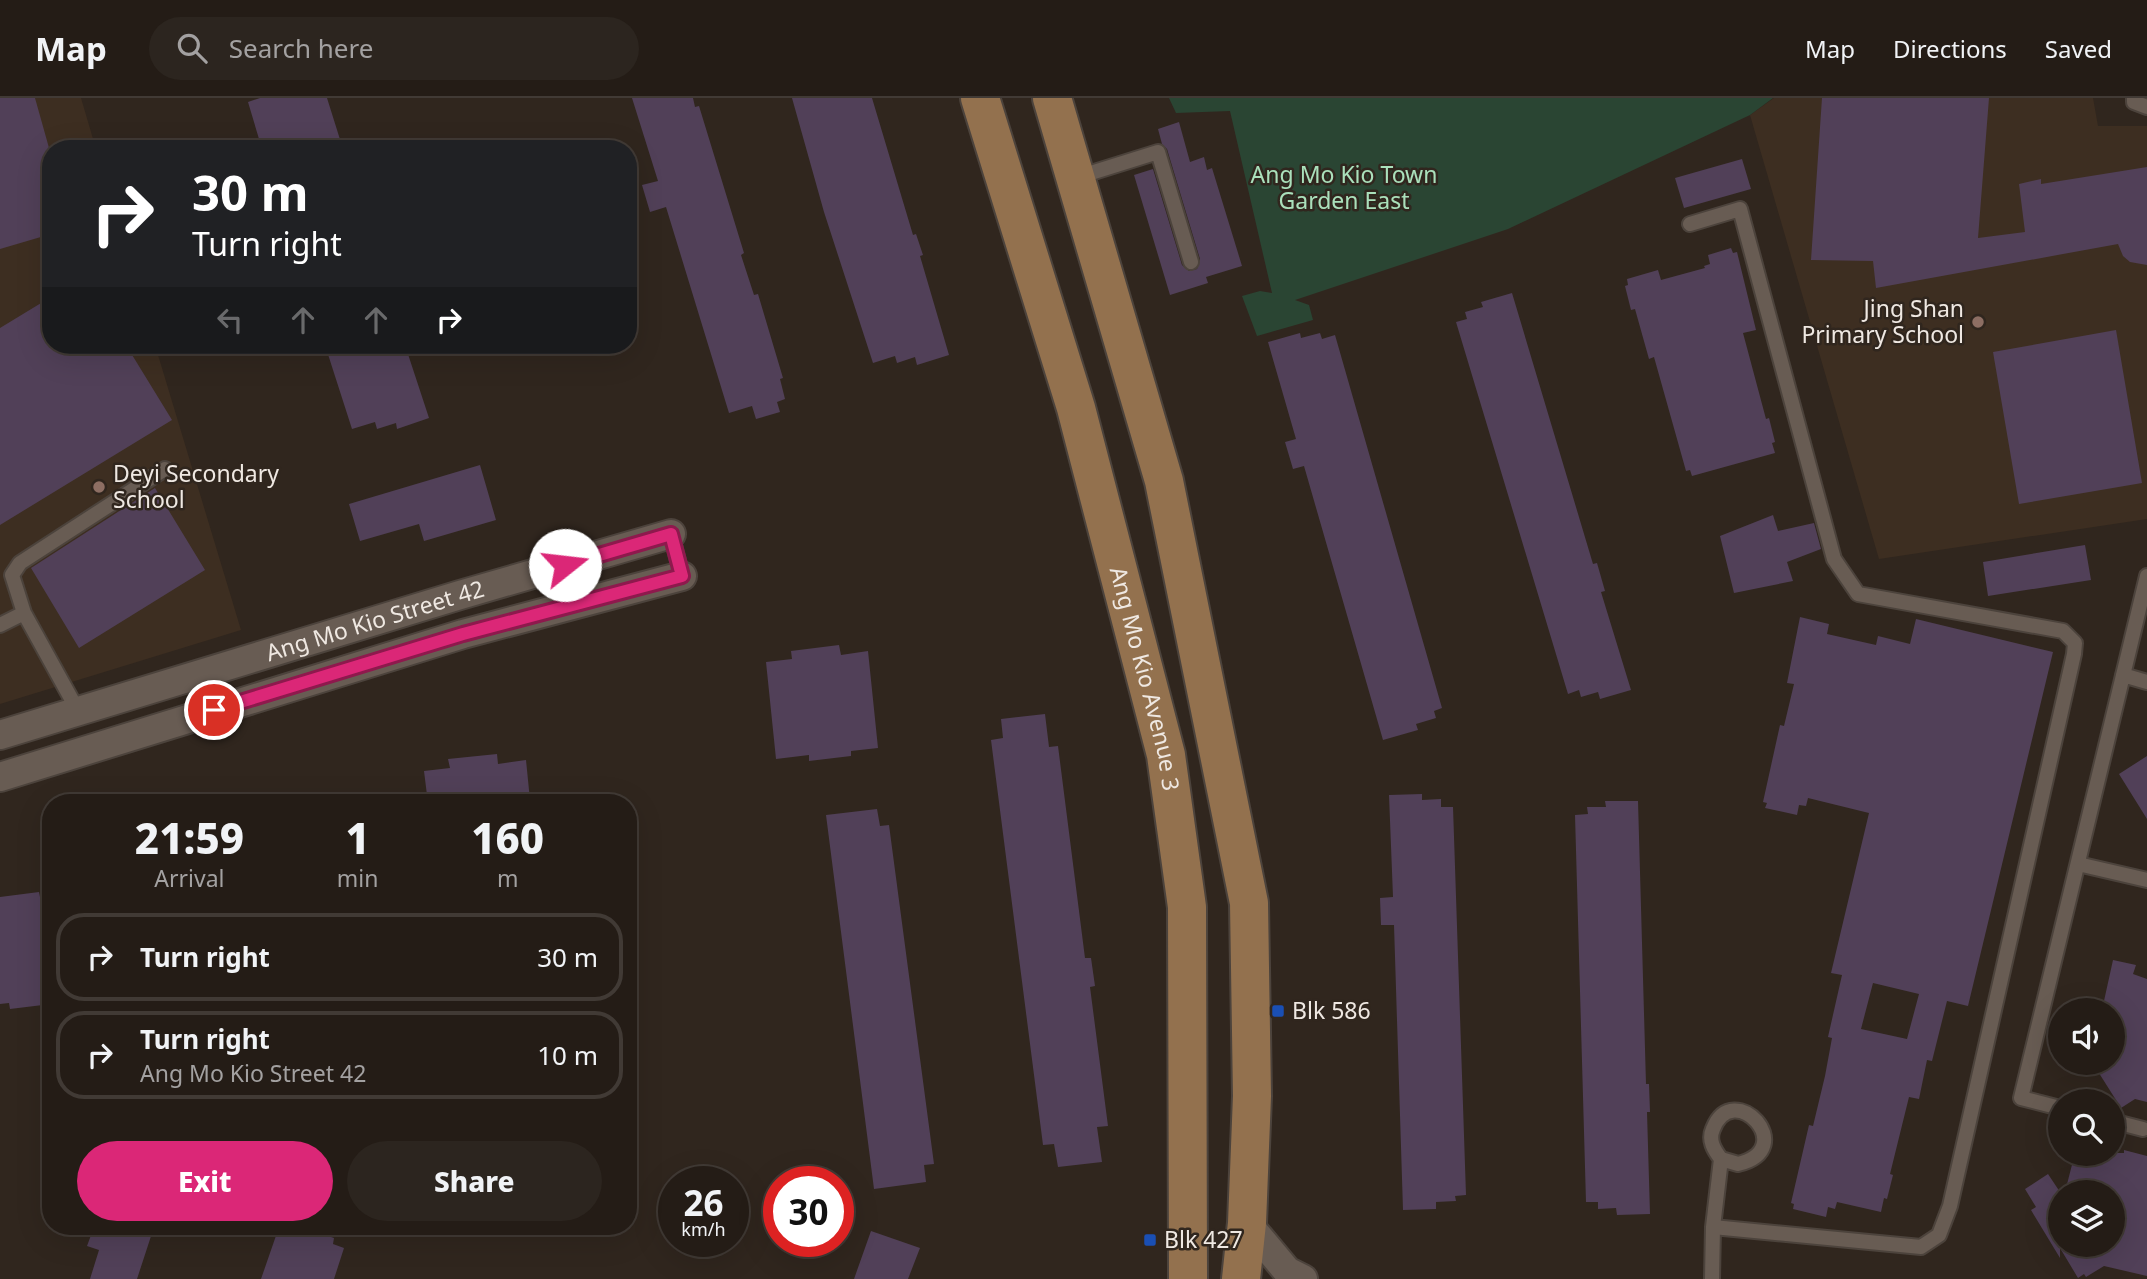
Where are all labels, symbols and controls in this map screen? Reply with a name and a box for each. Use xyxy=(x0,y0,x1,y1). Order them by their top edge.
search box xyxy=(149,17,639,80)
text: Map xyxy=(35,26,107,71)
icon: search xyxy=(173,29,211,67)
text: Search here xyxy=(229,30,373,66)
text: Map xyxy=(1805,32,1855,65)
text: Directions xyxy=(1893,32,2007,65)
text: Saved xyxy=(2045,32,2112,65)
park label: Ang Mo Kio Town Garden East xyxy=(1251,158,1437,216)
text: 30 m xyxy=(192,159,309,225)
icon: right xyxy=(77,168,168,259)
text: Turn right xyxy=(192,222,342,265)
place label: Jing Shan Primary School xyxy=(1801,292,1964,350)
icon: left xyxy=(211,301,249,339)
icon: ahead xyxy=(284,301,322,339)
icon: ahead xyxy=(357,301,395,339)
icon: right xyxy=(430,301,468,339)
marker: Jing Shan Primary School xyxy=(1970,314,1986,330)
place label: Deyi Secondary School xyxy=(113,457,279,515)
marker: Deyi Secondary School xyxy=(91,479,107,495)
position arrow xyxy=(528,528,602,602)
street label: Ang Mo Kio Avenue 3 xyxy=(1103,563,1188,793)
street label: Ang Mo Kio Street 42 xyxy=(262,572,488,668)
pin xyxy=(184,680,244,740)
icon: arrive xyxy=(195,691,233,729)
text: 21:59 xyxy=(135,809,244,866)
text: 1 xyxy=(345,809,370,866)
text: 160 xyxy=(471,809,544,866)
text: Arrival xyxy=(154,862,224,894)
text: min xyxy=(337,862,378,894)
text: m xyxy=(497,862,518,894)
icon: right xyxy=(81,938,119,976)
text: Turn right xyxy=(140,939,270,975)
text: 30 m xyxy=(537,939,598,975)
place label: Blk 586 xyxy=(1292,994,1371,1026)
map controls xyxy=(2048,998,2125,1257)
button: sound xyxy=(2048,998,2125,1075)
marker: Blk 586 xyxy=(1270,1003,1286,1019)
text: Turn right xyxy=(140,1021,270,1057)
icon: right xyxy=(81,1036,119,1074)
text: 10 m xyxy=(537,1037,598,1073)
text: Ang Mo Kio Street 42 xyxy=(140,1057,366,1089)
button: search xyxy=(2048,1089,2125,1166)
button: Exit xyxy=(77,1141,333,1221)
button: Share xyxy=(347,1141,602,1221)
speed limit sign: 30 xyxy=(763,1166,854,1257)
text: 26 xyxy=(683,1179,724,1226)
button: layers xyxy=(2048,1180,2125,1257)
text: km/h xyxy=(681,1217,726,1241)
place label: Blk 427 xyxy=(1164,1223,1243,1255)
marker: Blk 427 xyxy=(1142,1232,1158,1248)

